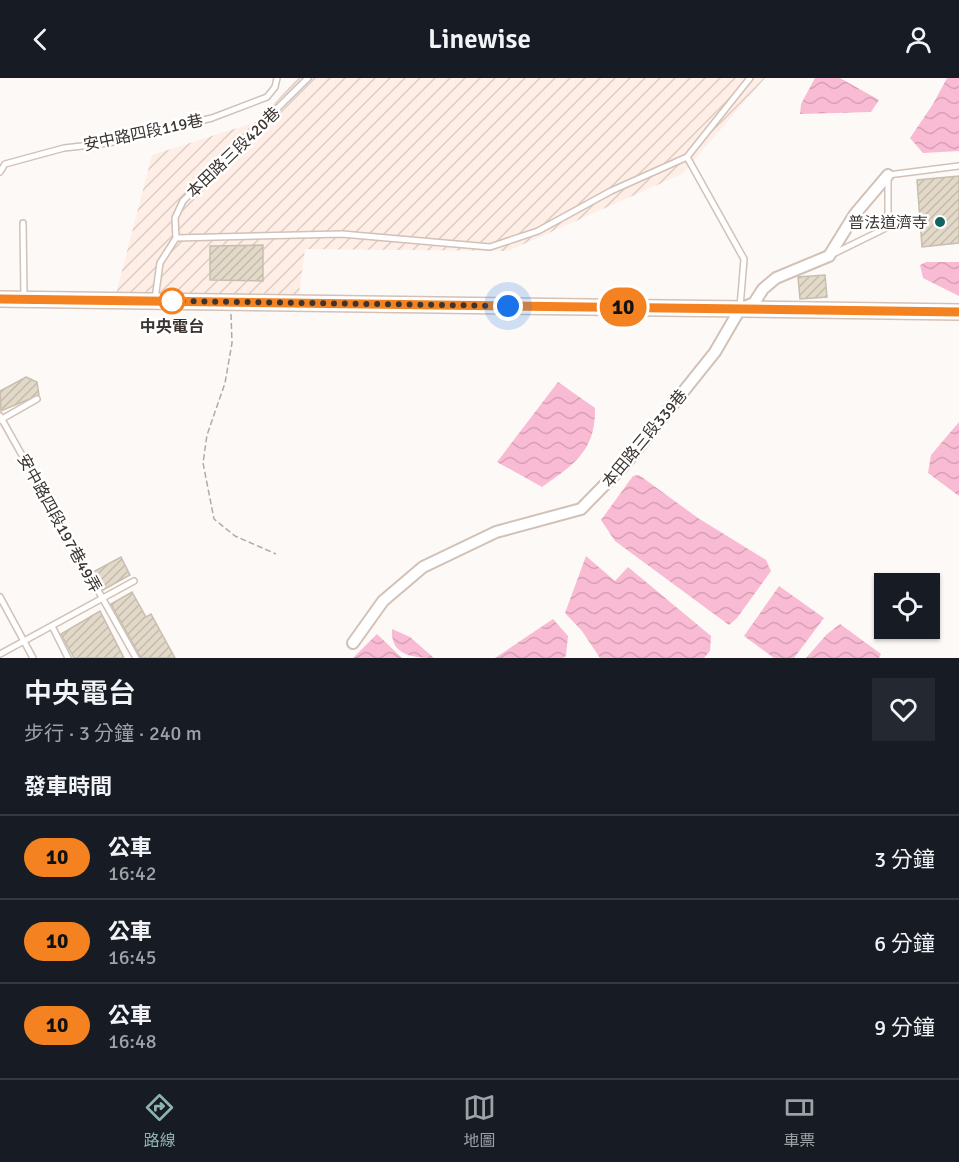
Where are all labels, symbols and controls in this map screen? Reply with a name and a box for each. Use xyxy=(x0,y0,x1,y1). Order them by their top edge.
icon: back xyxy=(24,23,57,56)
text: Linewise xyxy=(428,23,531,56)
icon: person xyxy=(902,23,935,56)
street label: 本田路三段420巷 xyxy=(183,103,284,202)
street label: 安中路四段119巷 xyxy=(82,111,205,155)
place label: 普法道濟寺 xyxy=(848,213,928,233)
marker: 普法道濟寺 xyxy=(933,215,947,229)
marker: 中央電台 xyxy=(159,288,185,314)
line badge: 10 xyxy=(596,288,650,326)
your location xyxy=(493,291,523,321)
text: 10 xyxy=(612,294,634,320)
place label: 中央電台 xyxy=(140,317,204,337)
street label: 本田路三段339巷 xyxy=(598,386,692,492)
street label: 安中路四段197巷49弄 xyxy=(13,451,105,596)
map controls xyxy=(874,573,940,639)
button: locate xyxy=(874,573,940,639)
text: 中央電台 xyxy=(24,677,136,711)
button: heart xyxy=(872,678,935,741)
text: 步行 · 3 分鐘 · 240 m xyxy=(24,721,202,746)
text: 發車時間 xyxy=(24,773,112,800)
text: 公車 xyxy=(108,834,152,861)
text: 10 xyxy=(46,844,68,870)
text: 3 分鐘 xyxy=(874,846,935,873)
text: 16:42 xyxy=(108,861,157,886)
text: 公車 xyxy=(108,918,152,945)
text: 10 xyxy=(46,928,68,954)
text: 6 分鐘 xyxy=(874,930,935,957)
text: 16:45 xyxy=(108,945,157,970)
text: 公車 xyxy=(108,1002,152,1029)
text: 10 xyxy=(46,1012,68,1038)
text: 9 分鐘 xyxy=(874,1014,935,1041)
text: 16:48 xyxy=(108,1029,157,1054)
tab: 路線 xyxy=(143,1091,176,1151)
tab: 地圖 xyxy=(463,1091,496,1151)
tab: 車票 xyxy=(783,1091,816,1151)

